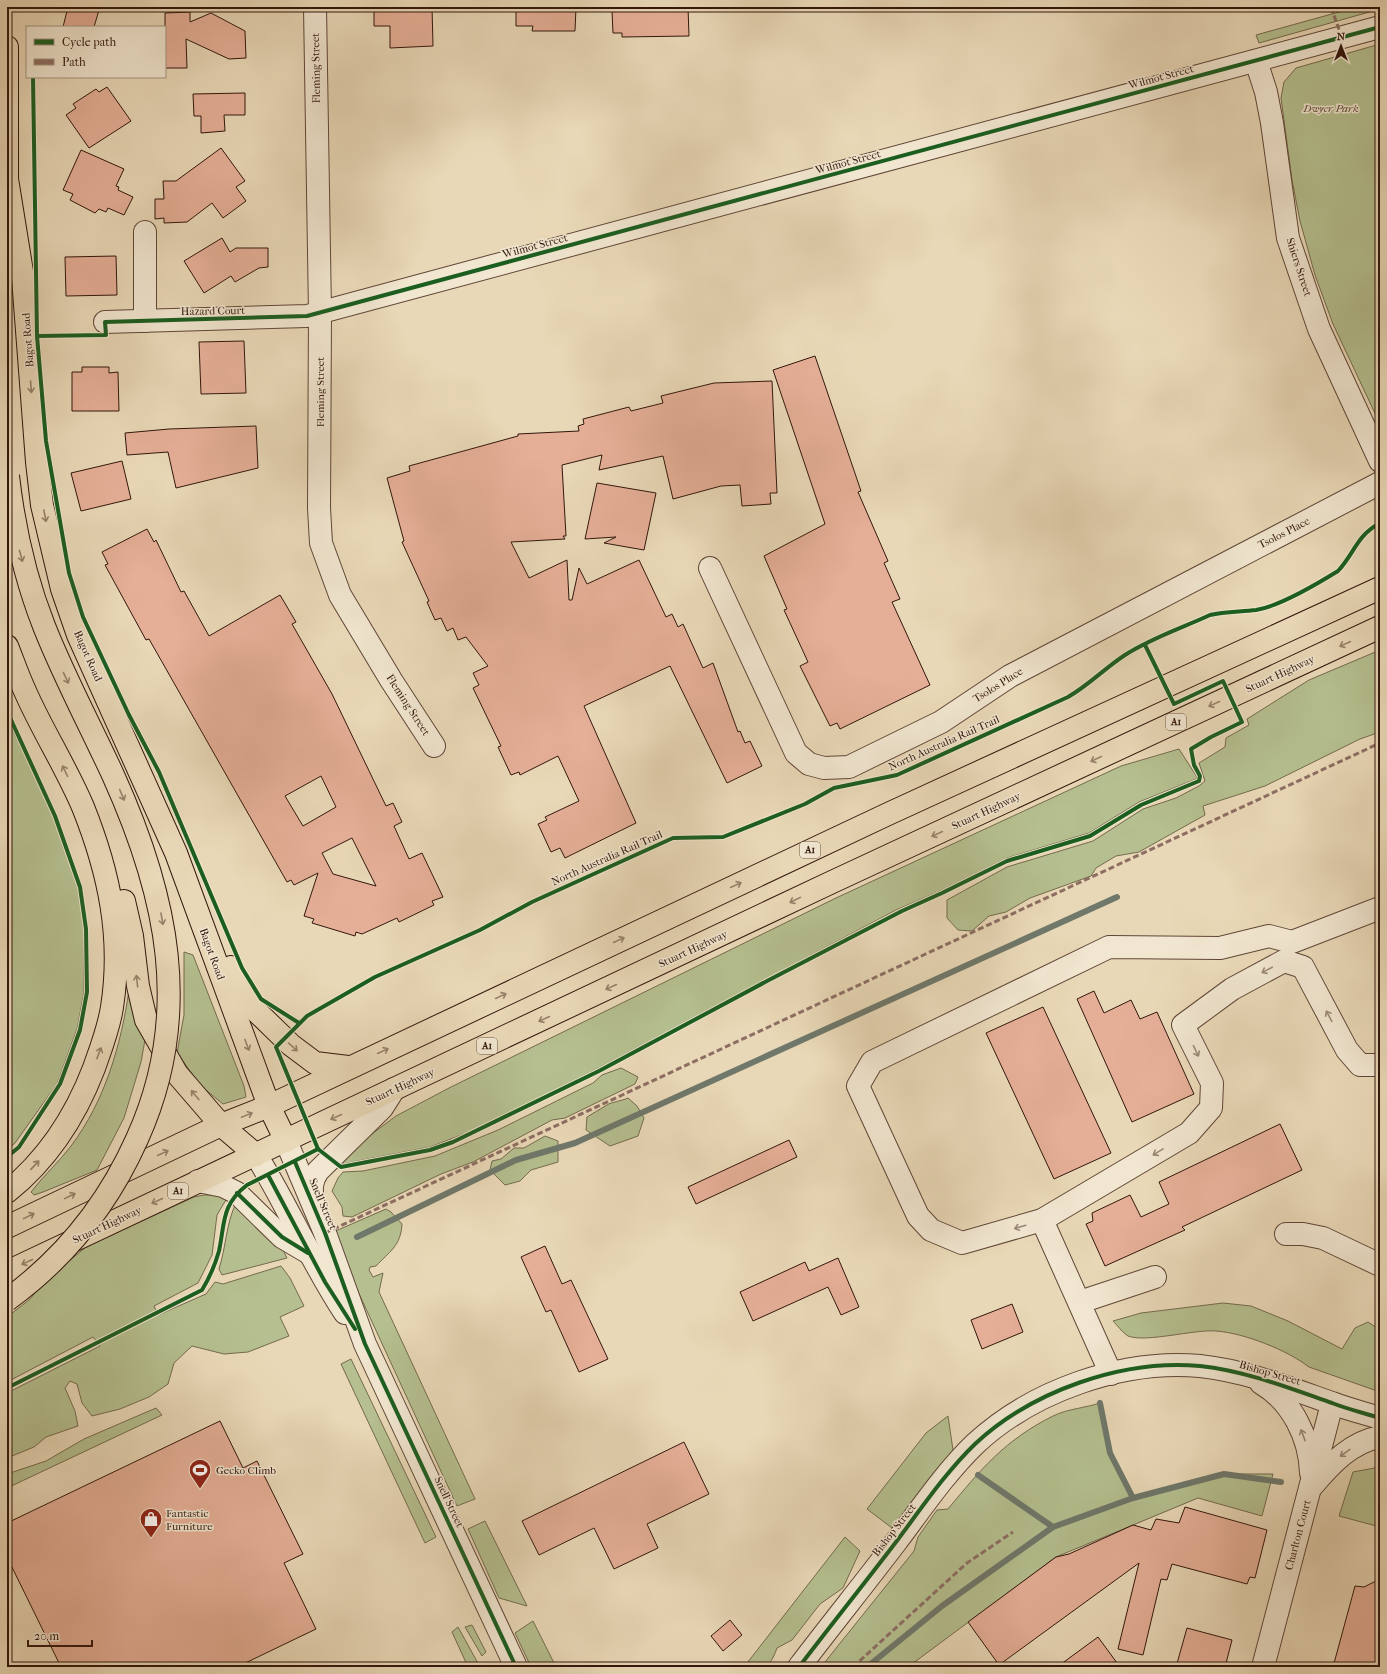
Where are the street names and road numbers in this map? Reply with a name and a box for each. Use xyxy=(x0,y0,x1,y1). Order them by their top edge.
street label: Fleming Street xyxy=(309,33,323,103)
street label: Wilmot Street xyxy=(1126,62,1195,92)
street label: Wilmot Street xyxy=(813,147,882,177)
street label: Wilmot Street xyxy=(500,231,569,261)
street label: Shiers Street xyxy=(1283,236,1315,298)
street label: Hazard Court xyxy=(181,304,245,318)
street label: Bagot Road xyxy=(20,311,36,368)
street label: Fleming Street xyxy=(314,357,327,427)
street label: Tsolos Place xyxy=(1256,514,1312,552)
street label: Bagot Road xyxy=(71,629,105,684)
street label: Stuart Highway xyxy=(1243,652,1318,696)
street label: Tsolos Place xyxy=(971,664,1026,705)
street label: Fleming Street xyxy=(383,672,433,738)
street label: North Australia Rail Trail xyxy=(886,713,1002,773)
road number: A1 xyxy=(1166,714,1186,730)
street label: Stuart Highway xyxy=(949,789,1024,833)
street label: North Australia Rail Trail xyxy=(549,828,665,888)
road number: A1 xyxy=(800,842,820,858)
street label: Bagot Road xyxy=(197,926,228,983)
street label: Stuart Highway xyxy=(656,927,731,971)
road number: A1 xyxy=(477,1038,497,1054)
street label: Stuart Highway xyxy=(363,1065,438,1109)
street label: Snell Street xyxy=(306,1176,340,1232)
road number: A1 xyxy=(168,1183,188,1199)
street label: Stuart Highway xyxy=(70,1203,145,1247)
street label: Bishop Street xyxy=(1238,1358,1302,1388)
street label: Snell Street xyxy=(432,1474,467,1530)
street label: Charlton Court xyxy=(1282,1498,1314,1572)
street label: Bishop Street xyxy=(869,1501,919,1559)

